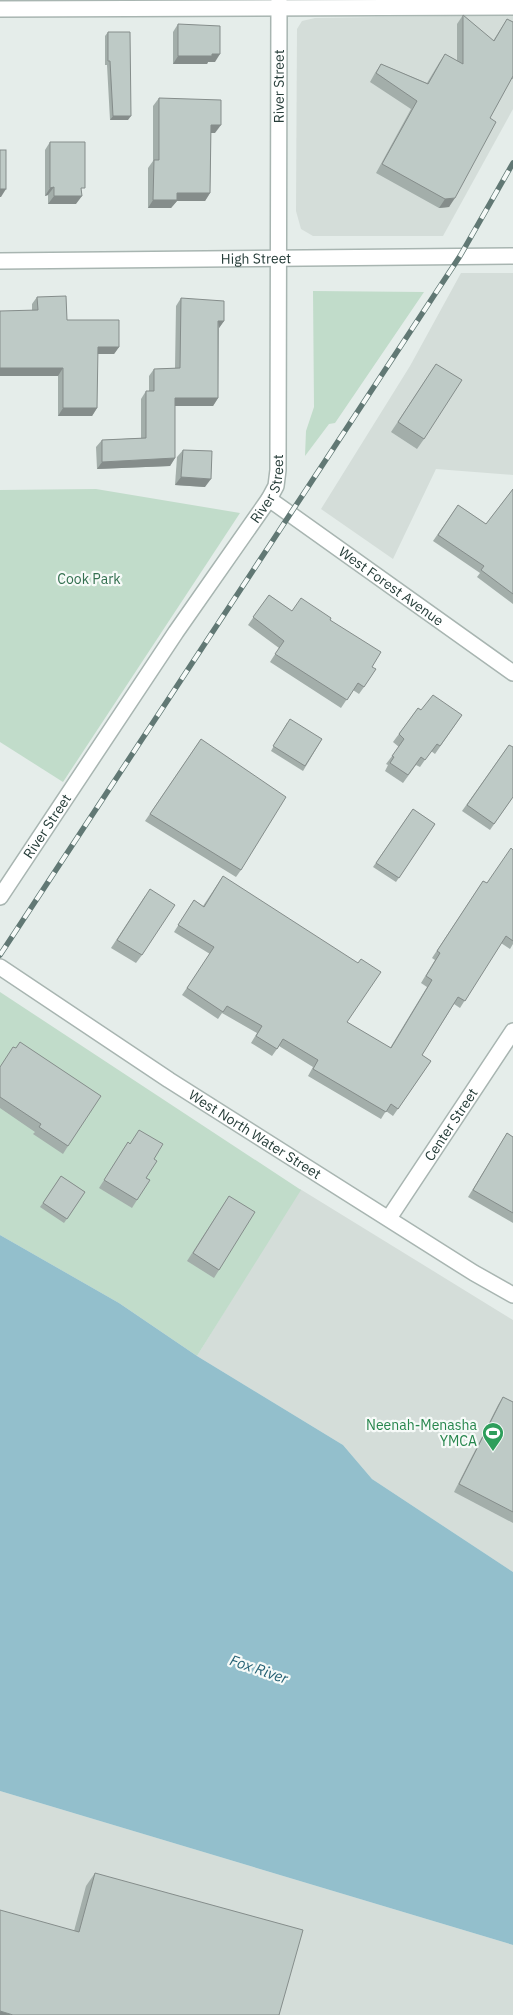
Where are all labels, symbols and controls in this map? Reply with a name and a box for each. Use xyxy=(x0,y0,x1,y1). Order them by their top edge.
street label: River Street xyxy=(270,49,288,123)
street label: High Street xyxy=(221,249,291,268)
street label: River Street xyxy=(246,454,287,527)
street label: West Forest Avenue xyxy=(335,543,447,630)
park label: Cook Park xyxy=(57,570,121,588)
street label: River Street xyxy=(19,790,75,862)
street label: Center Street xyxy=(420,1085,482,1165)
street label: West North Water Street xyxy=(185,1086,325,1183)
place label: Neenah-Menasha YMCA xyxy=(366,1416,478,1450)
sports icon: Neenah-Menasha YMCA xyxy=(481,1421,505,1452)
water label: Fox River xyxy=(227,1650,291,1688)

